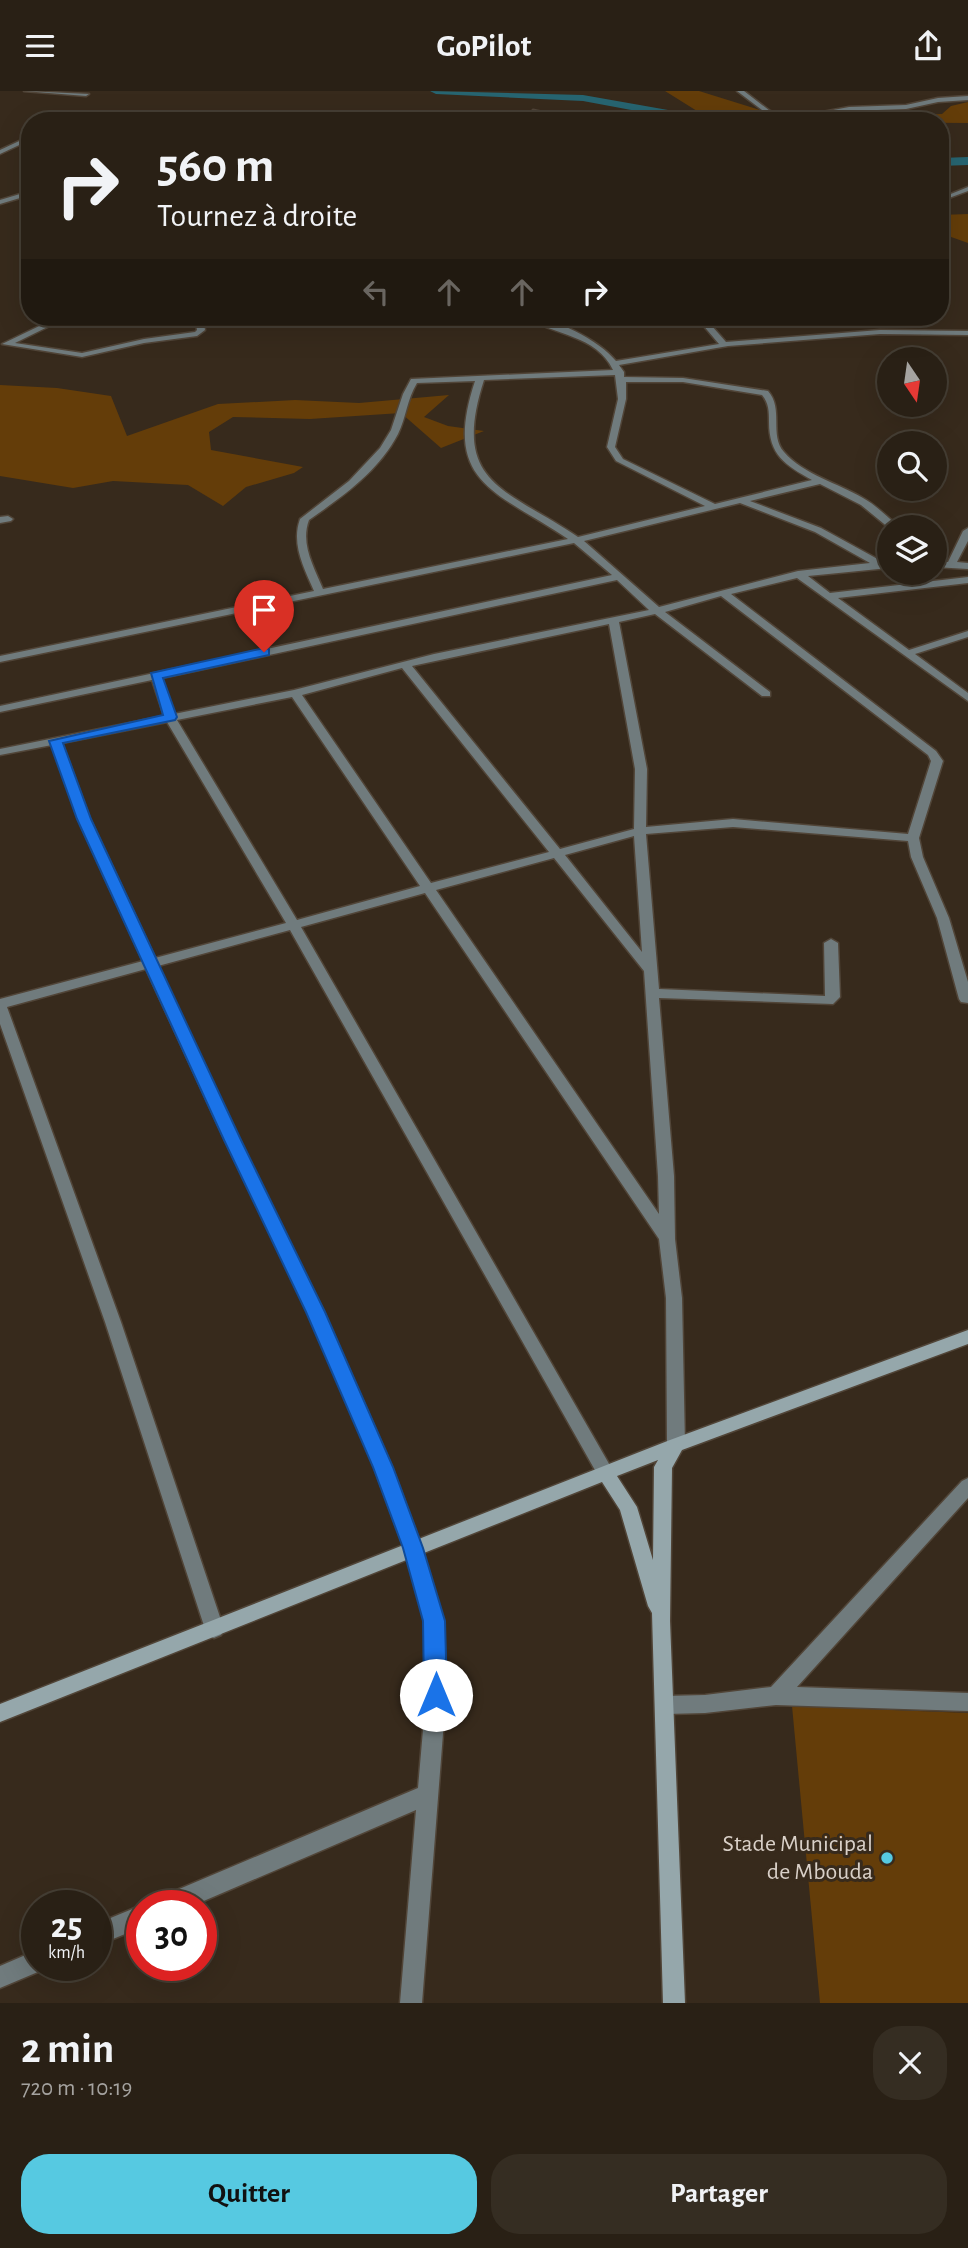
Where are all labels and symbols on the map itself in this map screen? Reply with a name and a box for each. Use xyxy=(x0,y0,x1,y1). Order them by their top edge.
north arrow xyxy=(877,347,947,417)
pin xyxy=(234,580,294,652)
position arrow xyxy=(399,1658,473,1732)
place label: Stade Municipal de Mbouda xyxy=(723,1832,873,1884)
marker: Stade Municipal de Mbouda xyxy=(879,1850,895,1866)
speed limit sign: 30 xyxy=(126,1890,217,1981)

